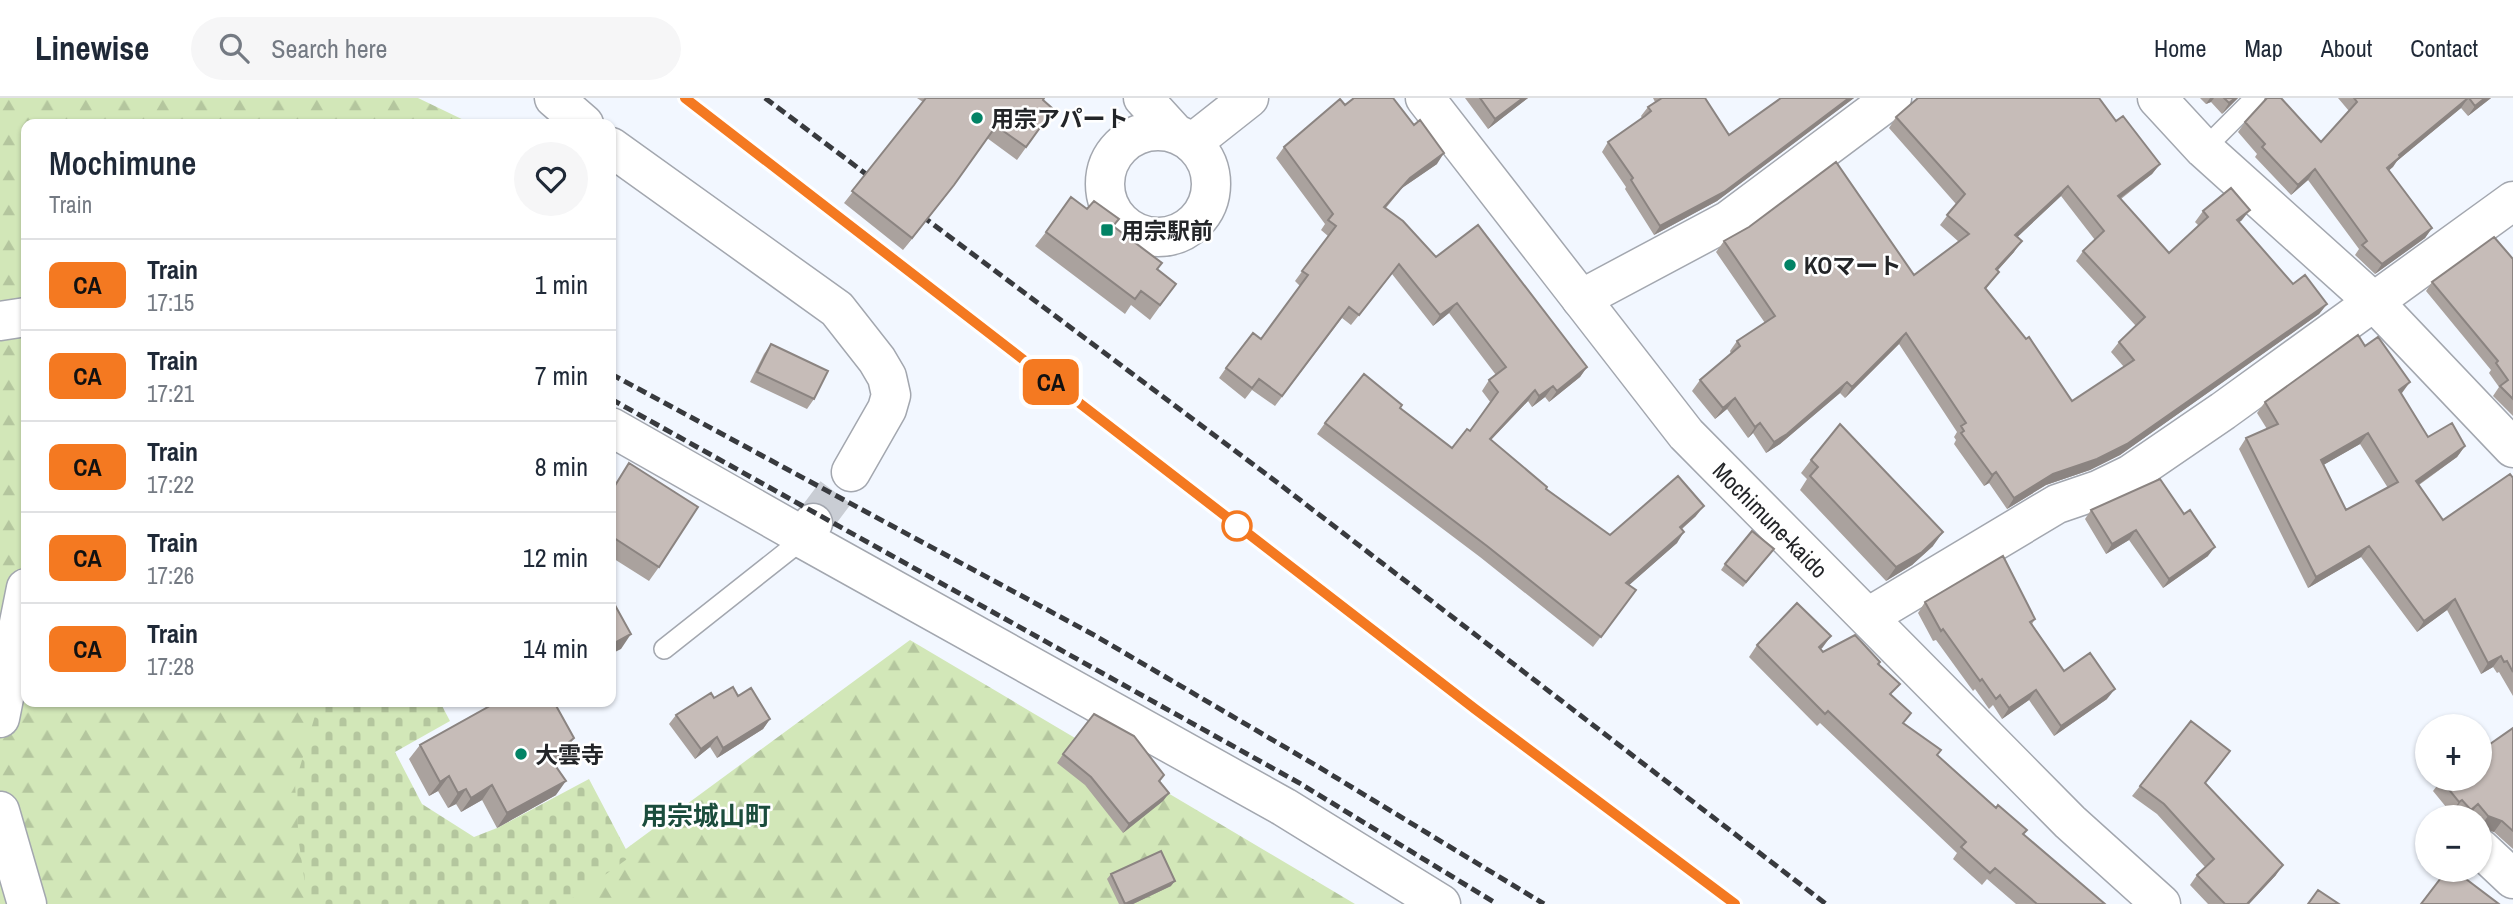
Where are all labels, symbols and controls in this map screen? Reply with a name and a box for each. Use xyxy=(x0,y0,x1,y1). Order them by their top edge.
search box xyxy=(191,17,681,80)
text: Linewise xyxy=(35,26,149,70)
icon: search xyxy=(215,29,253,67)
text: Search here xyxy=(271,31,387,66)
text: Home xyxy=(2154,32,2206,64)
text: Map xyxy=(2244,32,2283,64)
text: About xyxy=(2321,32,2372,64)
text: Contact xyxy=(2410,32,2478,64)
place label: 用宗アパート xyxy=(991,103,1129,134)
marker: 用宗アパート xyxy=(969,110,985,126)
text: Mochimune xyxy=(49,141,196,185)
button: heart xyxy=(514,142,588,216)
text: Train xyxy=(49,189,92,220)
place label: 用宗駅前 xyxy=(1121,215,1213,246)
marker: 用宗駅前 xyxy=(1099,222,1115,238)
place label: KOマート xyxy=(1804,250,1901,281)
text: Train xyxy=(147,252,198,287)
marker: KOマート xyxy=(1782,257,1798,273)
text: 1 min xyxy=(535,267,588,302)
text: CA xyxy=(73,269,102,301)
text: 17:15 xyxy=(147,287,194,318)
text: Train xyxy=(147,343,198,378)
text: 7 min xyxy=(535,358,588,393)
line badge: CA xyxy=(1020,359,1082,405)
text: CA xyxy=(73,360,102,392)
text: CA xyxy=(1037,366,1065,398)
text: 17:21 xyxy=(147,378,194,409)
text: Train xyxy=(147,434,198,469)
text: 8 min xyxy=(535,449,588,484)
text: CA xyxy=(73,451,102,483)
street label: Mochimune-kaido xyxy=(1707,455,1835,584)
text: 17:22 xyxy=(147,469,194,500)
unlabelled marker xyxy=(1222,511,1252,541)
text: Train xyxy=(147,525,198,560)
text: 12 min xyxy=(523,540,588,575)
text: CA xyxy=(73,542,102,574)
text: 17:26 xyxy=(147,560,194,591)
text: Train xyxy=(147,616,198,651)
text: 14 min xyxy=(523,631,588,666)
text: CA xyxy=(73,633,102,665)
text: 17:28 xyxy=(147,651,194,682)
map controls xyxy=(2415,714,2492,882)
button: + xyxy=(2415,714,2492,791)
place label: 大雲寺 xyxy=(535,739,604,770)
marker: 大雲寺 xyxy=(513,746,529,762)
district label: 用宗城山町 xyxy=(641,798,771,833)
button: − xyxy=(2415,805,2492,882)

